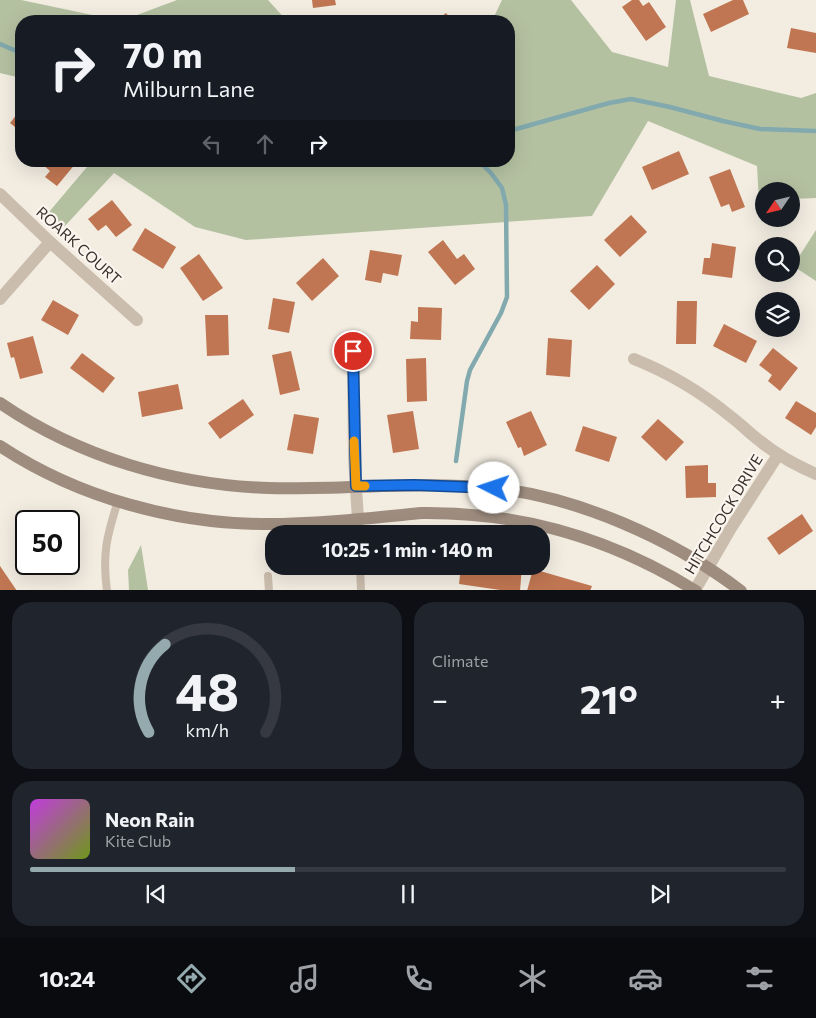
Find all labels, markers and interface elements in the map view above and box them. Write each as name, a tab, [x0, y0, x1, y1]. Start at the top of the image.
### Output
text: 70 m	[123, 32, 203, 75]
icon: right	[40, 35, 105, 100]
text: Milburn Lane	[123, 75, 255, 102]
icon: left	[198, 130, 226, 158]
icon: ahead	[251, 130, 279, 158]
icon: right	[304, 130, 332, 158]
north arrow	[755, 182, 800, 228]
map controls	[755, 182, 800, 337]
street label: ROARK COURT	[33, 202, 125, 288]
button: search	[755, 237, 800, 282]
button: layers	[755, 292, 800, 337]
pin	[332, 330, 374, 372]
icon: arrive	[339, 337, 367, 365]
street label: HITCHCOCK DRIVE	[680, 451, 766, 577]
position arrow	[467, 461, 519, 513]
speed limit sign: 50	[15, 510, 80, 575]
text: 10:25 · 1 min · 140 m	[322, 538, 493, 561]
text: Climate	[432, 651, 488, 670]
text: 48	[175, 658, 239, 722]
text: 21°	[580, 675, 638, 722]
text: −	[432, 682, 448, 716]
text: +	[770, 682, 786, 716]
text: km/h	[185, 719, 229, 741]
text: Neon Rain	[105, 808, 195, 831]
text: Kite Club	[105, 831, 171, 850]
icon: previous	[142, 880, 170, 908]
icon: pause	[394, 880, 422, 908]
icon: next	[646, 880, 674, 908]
icon: directions	[174, 961, 209, 996]
icon: music	[287, 961, 322, 996]
icon: phone	[401, 961, 436, 996]
icon: climate	[515, 961, 550, 996]
icon: car	[628, 961, 663, 996]
icon: filters	[742, 961, 777, 996]
text: 10:24	[39, 965, 95, 992]

